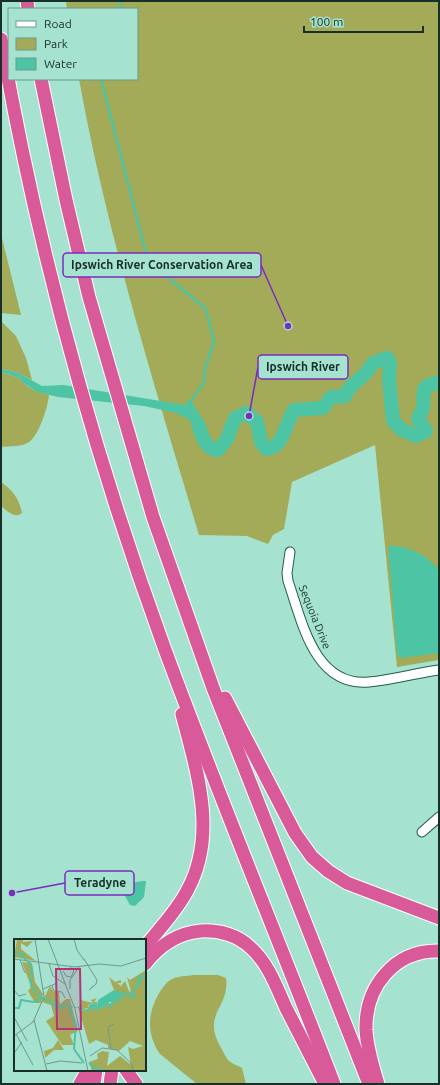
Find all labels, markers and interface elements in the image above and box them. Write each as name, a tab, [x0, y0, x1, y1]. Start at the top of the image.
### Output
legend	[8, 8, 138, 80]
scale bar	[304, 8, 423, 34]
text: 100 m	[310, 15, 343, 28]
text: Road	[44, 17, 72, 30]
text: Park	[44, 37, 68, 50]
text: Water	[44, 57, 77, 70]
callout: Ipswich River Conservation Area	[63, 253, 261, 277]
text: Ipswich River Conservation Area	[71, 258, 253, 271]
callout: Ipswich River	[258, 355, 348, 379]
text: Ipswich River	[266, 360, 340, 373]
street label: Sequoia Drive	[297, 583, 333, 651]
callout: Teradyne	[65, 871, 134, 895]
text: Teradyne	[74, 876, 126, 889]
inset map	[14, 939, 146, 1071]

